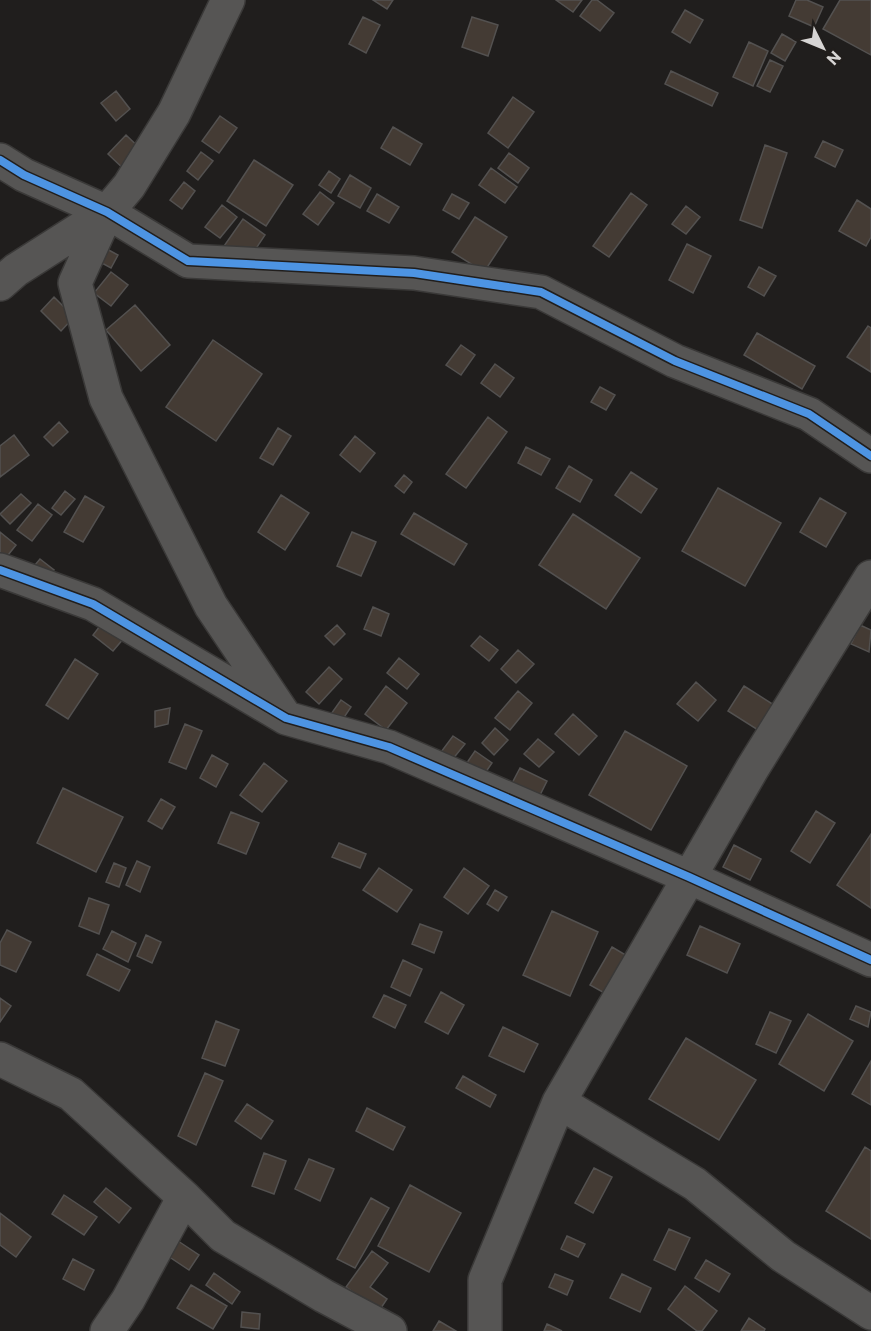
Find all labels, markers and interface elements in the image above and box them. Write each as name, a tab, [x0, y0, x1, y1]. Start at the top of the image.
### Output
north arrow	[793, 18, 853, 78]
text: N	[823, 48, 845, 69]

